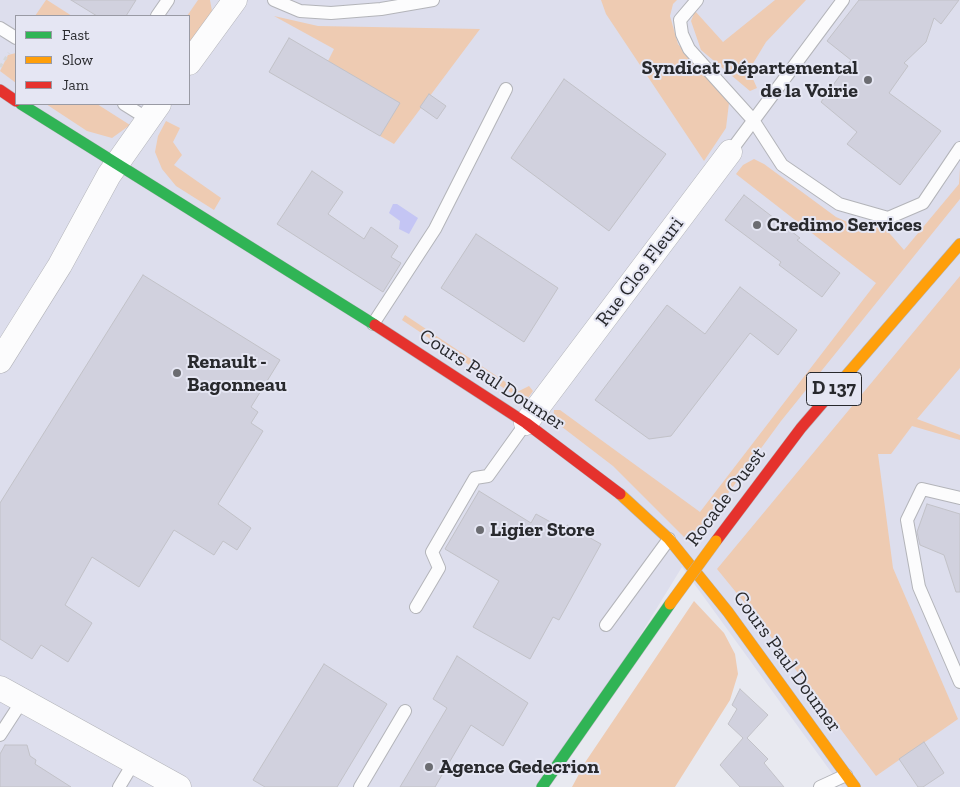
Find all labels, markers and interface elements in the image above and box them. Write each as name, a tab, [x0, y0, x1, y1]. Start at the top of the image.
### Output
legend	[15, 15, 190, 105]
text: Fast	[62, 26, 90, 44]
text: Slow	[62, 51, 93, 69]
place label: Syndicat Départemental de la Voirie	[641, 56, 858, 103]
marker: Syndicat Départemental de la Voirie	[862, 74, 874, 86]
text: Jam	[62, 76, 89, 94]
street label: Rue Clos Fleuri	[591, 213, 689, 331]
place label: Credimo Services	[767, 213, 922, 237]
marker: Credimo Services	[751, 219, 763, 231]
street label: Cours Paul Doumer	[415, 324, 569, 436]
place label: Renault - Bagonneau	[187, 350, 287, 397]
marker: Renault - Bagonneau	[171, 367, 183, 379]
road number: D 137	[806, 372, 862, 406]
street label: Rocade Ouest	[681, 443, 771, 551]
place label: Ligier Store	[490, 518, 595, 542]
marker: Ligier Store	[474, 524, 486, 536]
street label: Cours Paul Doumer	[728, 587, 846, 737]
place label: Agence Gedecrion	[439, 755, 599, 779]
marker: Agence Gedecrion	[423, 761, 435, 773]

